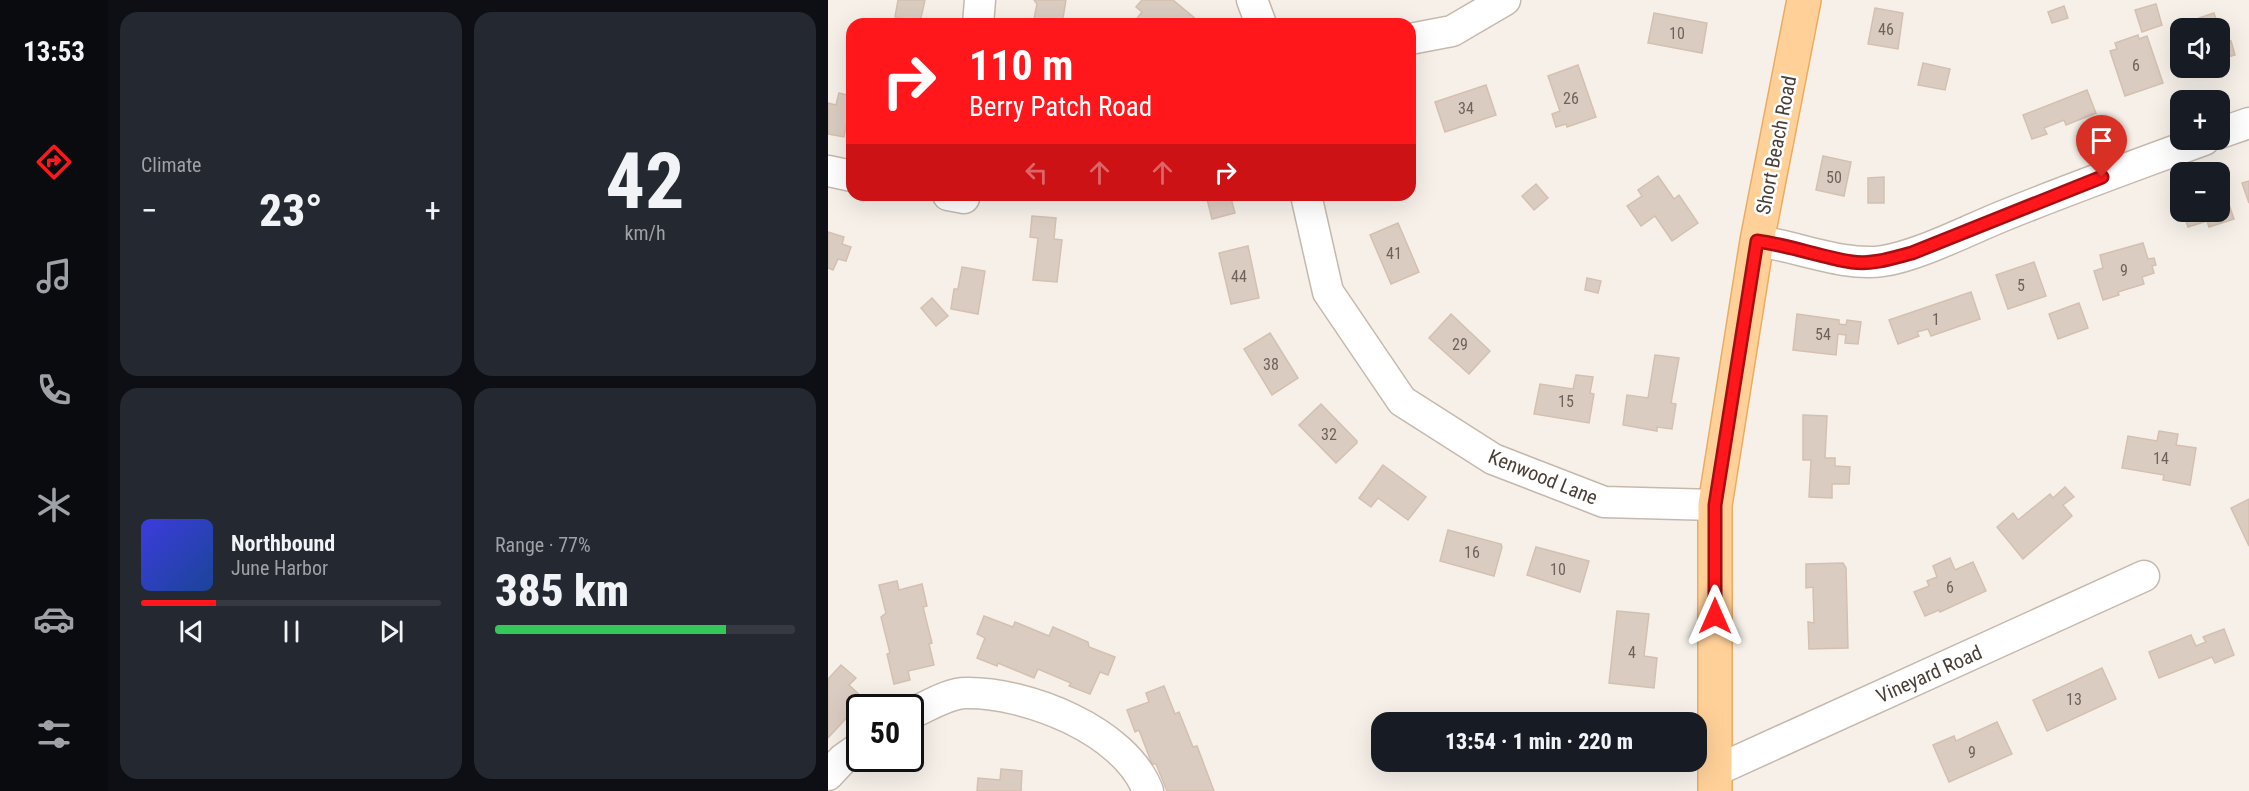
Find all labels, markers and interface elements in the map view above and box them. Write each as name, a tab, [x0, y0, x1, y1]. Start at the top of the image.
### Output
map controls	[2170, 18, 2230, 222]
button: sound	[2170, 18, 2230, 78]
house number: 46	[1878, 20, 1894, 39]
house number: 10	[1669, 24, 1685, 43]
text: 13:53	[23, 36, 85, 68]
text: 110 m	[969, 41, 1074, 90]
icon: right	[870, 42, 948, 120]
house number: 6	[2132, 56, 2140, 75]
street label: Short Beach Road	[1751, 74, 1801, 216]
house number: 26	[1563, 89, 1579, 108]
button: +	[2170, 90, 2230, 150]
text: Berry Patch Road	[969, 91, 1152, 123]
house number: 34	[1458, 99, 1474, 118]
pin	[2076, 115, 2127, 177]
icon: arrive	[2085, 124, 2118, 157]
text: 42	[606, 136, 684, 227]
icon: directions	[33, 141, 75, 183]
text: Climate	[141, 153, 201, 177]
icon: left	[1020, 156, 1053, 189]
icon: ahead	[1083, 156, 1116, 189]
icon: ahead	[1146, 156, 1179, 189]
icon: right	[1209, 156, 1242, 189]
button: −	[2170, 162, 2230, 222]
house number: 50	[1826, 168, 1842, 187]
text: 23°	[259, 184, 323, 237]
text: −	[141, 191, 158, 230]
text: +	[425, 191, 441, 230]
text: km/h	[624, 221, 666, 245]
house number: 41	[1386, 244, 1402, 263]
icon: music	[33, 255, 75, 297]
house number: 9	[2120, 261, 2128, 280]
house number: 44	[1231, 267, 1247, 286]
house number: 5	[2017, 276, 2025, 295]
house number: 1	[1932, 310, 1940, 329]
house number: 54	[1815, 325, 1831, 344]
house number: 29	[1452, 335, 1468, 354]
house number: 38	[1263, 355, 1279, 374]
icon: phone	[33, 369, 75, 411]
house number: 15	[1558, 392, 1574, 411]
house number: 32	[1321, 425, 1337, 444]
street label: Kenwood Lane	[1485, 444, 1601, 510]
house number: 14	[2153, 449, 2169, 468]
icon: climate	[33, 484, 75, 526]
text: Northbound	[231, 531, 335, 556]
text: Range · 77%	[495, 533, 591, 557]
house number: 16	[1464, 543, 1480, 562]
text: June Harbor	[231, 556, 328, 580]
house number: 10	[1550, 560, 1566, 579]
text: 385 km	[495, 564, 629, 617]
house number: 6	[1946, 578, 1954, 597]
position arrow	[1683, 584, 1747, 648]
icon: car	[33, 598, 75, 640]
icon: previous	[175, 615, 208, 648]
icon: pause	[275, 615, 308, 648]
icon: next	[375, 615, 408, 648]
street label: Vineyard Road	[1872, 640, 1986, 708]
house number: 4	[1628, 643, 1636, 662]
house number: 13	[2066, 690, 2082, 709]
speed limit sign: 50	[846, 694, 924, 772]
icon: filters	[33, 713, 75, 755]
text: 13:54 · 1 min · 220 m	[1445, 729, 1633, 754]
house number: 9	[1968, 743, 1976, 762]

